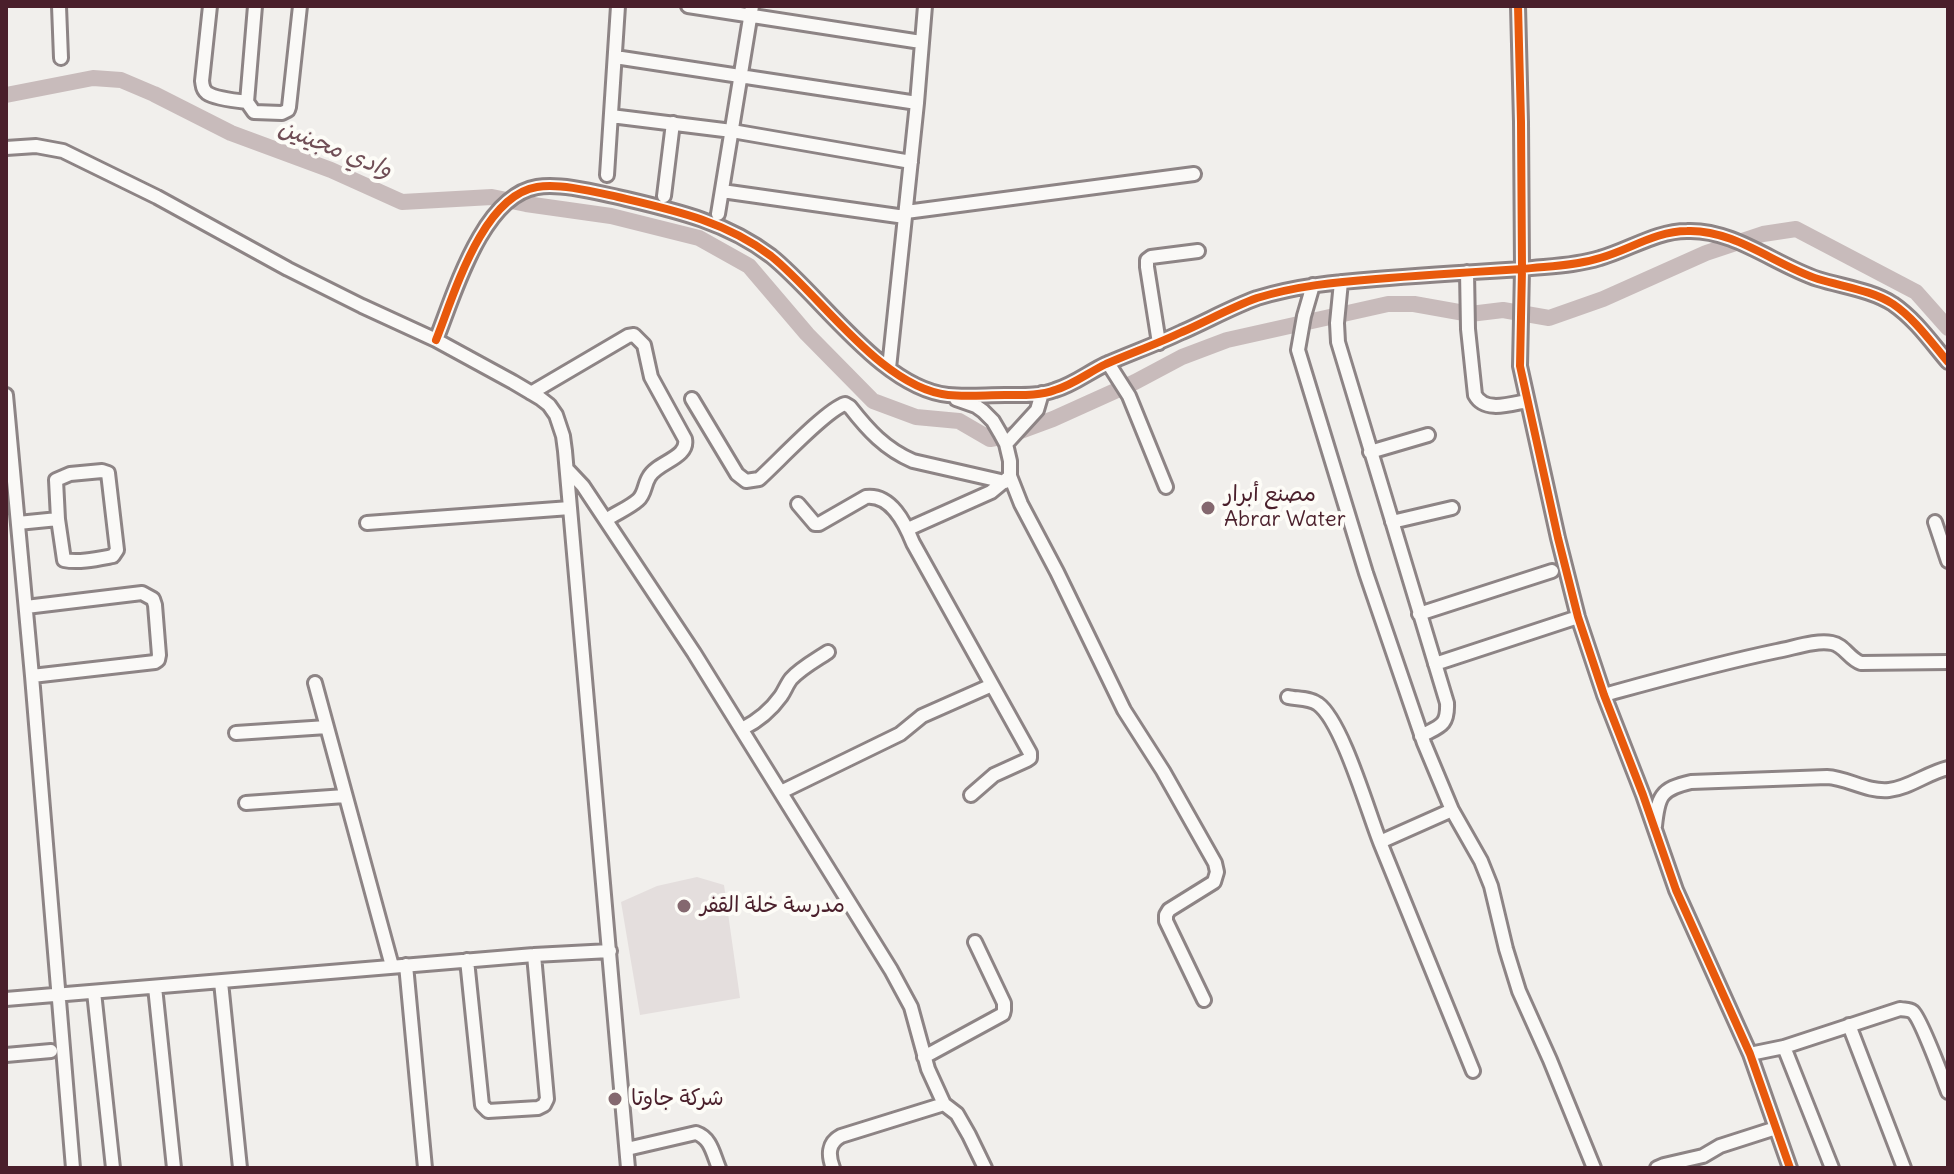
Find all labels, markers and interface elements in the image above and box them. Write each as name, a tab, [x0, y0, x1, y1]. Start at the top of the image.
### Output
water label: وادي مجينين	[274, 113, 396, 185]
place label: مصنع أبرار Abrar Water	[1224, 482, 1346, 534]
marker: مصنع أبرار Abrar Water	[1199, 499, 1217, 517]
place label: مدرسة خلة القفر	[700, 893, 845, 919]
marker: مدرسة خلة القفر	[675, 897, 693, 915]
place label: شركة جاوتا	[631, 1086, 724, 1112]
marker: شركة جاوتا	[606, 1090, 624, 1108]

